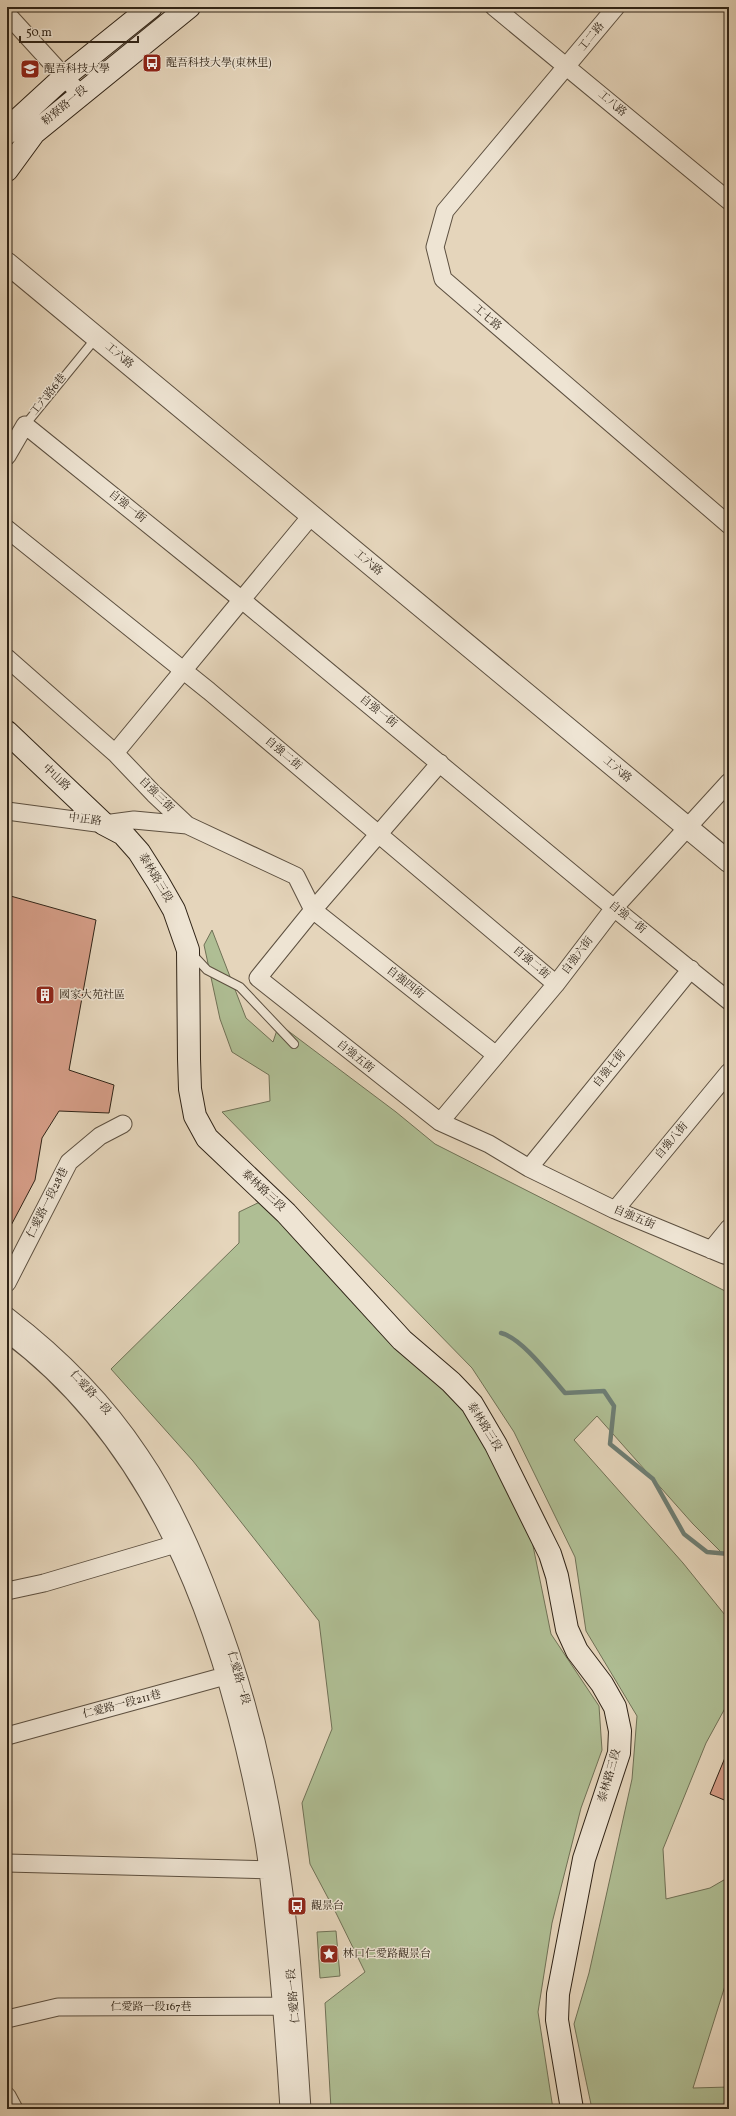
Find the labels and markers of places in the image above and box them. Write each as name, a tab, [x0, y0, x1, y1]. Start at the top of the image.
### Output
bus stop icon: 醒吾科技大學(東林里)	[141, 52, 163, 74]
place label: 醒吾科技大學(東林里)	[166, 56, 271, 71]
school or university icon: 醒吾科技大學	[19, 58, 41, 80]
place label: 醒吾科技大學	[44, 62, 110, 77]
building icon: 國家大苑社區	[34, 984, 56, 1006]
place label: 國家大苑社區	[59, 988, 125, 1003]
bus stop icon: 觀景台	[286, 1895, 308, 1917]
place label: 觀景台	[311, 1899, 344, 1914]
place icon: 林口仁愛路觀景台	[318, 1943, 340, 1965]
place label: 林口仁愛路觀景台	[343, 1947, 431, 1962]

